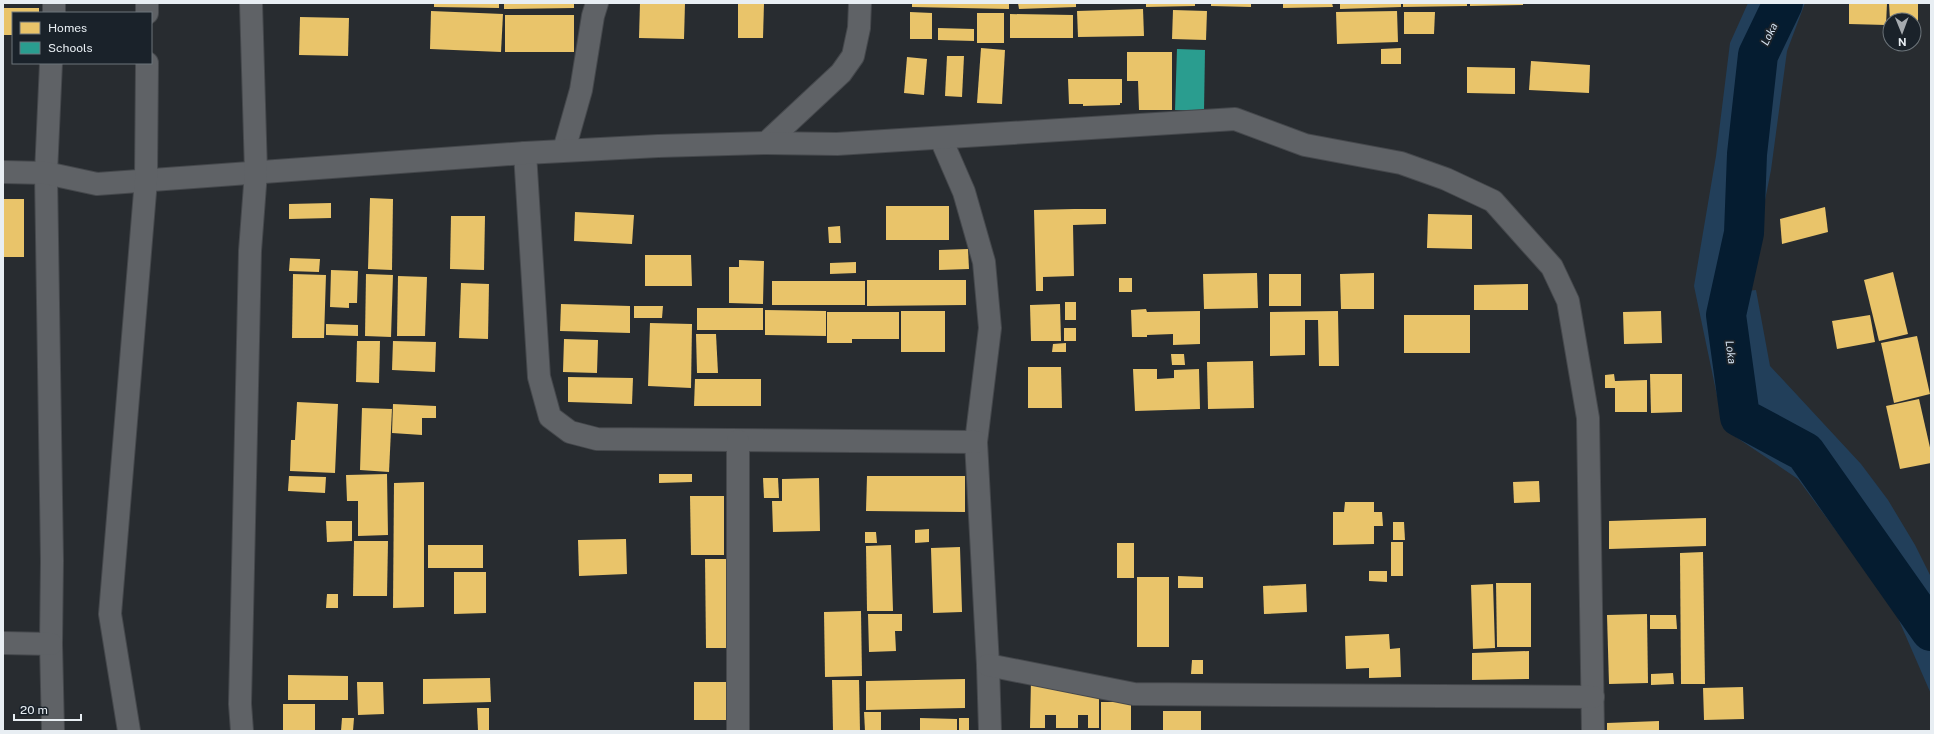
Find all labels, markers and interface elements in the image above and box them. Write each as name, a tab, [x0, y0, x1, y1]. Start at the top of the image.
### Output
legend	[12, 12, 152, 64]
north arrow	[1882, 12, 1922, 52]
text: Homes	[48, 21, 87, 35]
water label: Loka	[1758, 21, 1780, 47]
text: N	[1898, 36, 1907, 48]
text: Schools	[48, 41, 93, 55]
water label: Loka	[1723, 340, 1739, 365]
scale bar	[14, 696, 81, 722]
text: 20 m	[20, 703, 48, 717]

